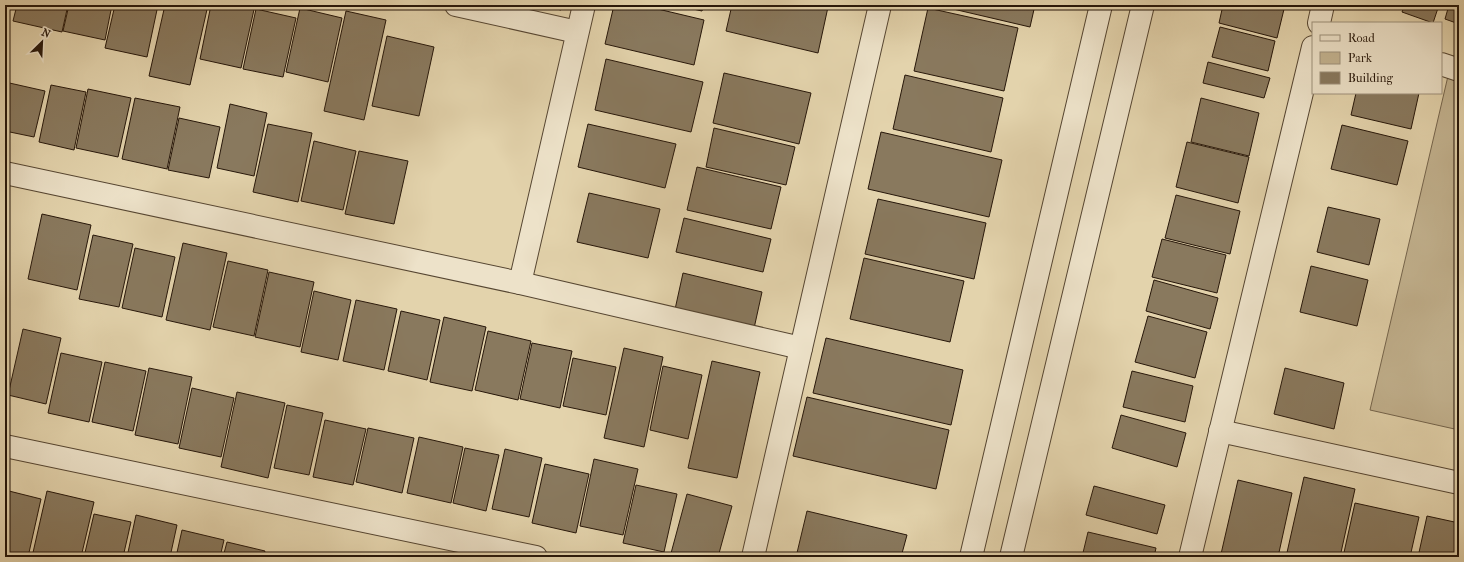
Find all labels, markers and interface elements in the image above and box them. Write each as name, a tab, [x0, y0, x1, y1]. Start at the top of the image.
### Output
north arrow	[22, 22, 62, 62]
legend	[1312, 22, 1442, 94]
text: N	[39, 26, 53, 41]
text: Road	[1348, 31, 1375, 45]
text: Park	[1348, 51, 1373, 65]
text: Building	[1348, 71, 1393, 85]

